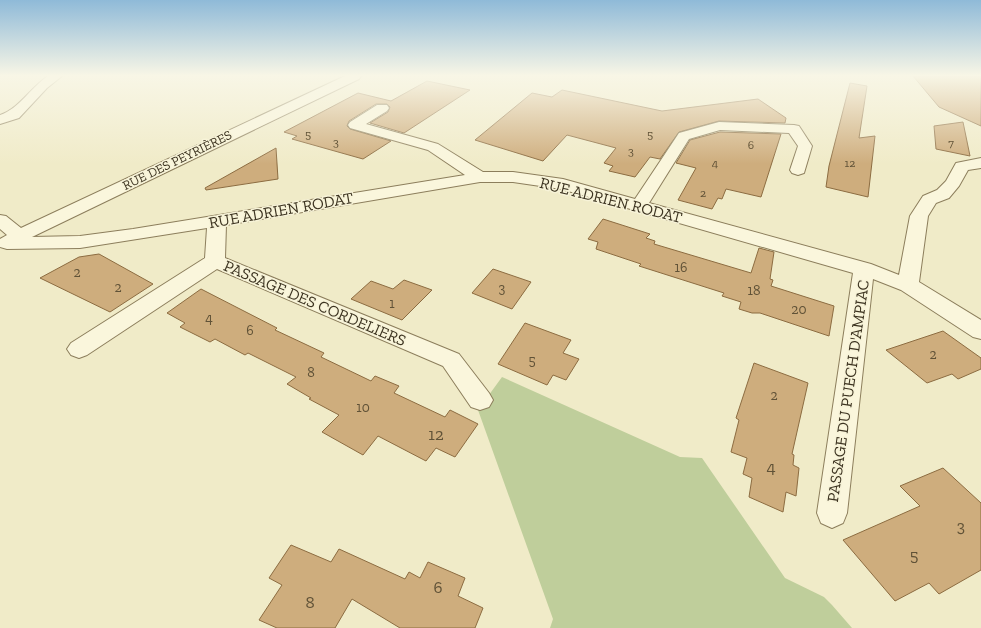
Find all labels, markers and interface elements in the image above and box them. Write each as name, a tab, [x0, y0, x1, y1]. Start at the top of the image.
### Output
street label: RUE DES PEYRIÈRES	[120, 127, 234, 193]
house number: 5	[305, 127, 311, 141]
house number: 5	[647, 127, 653, 141]
house number: 3	[333, 135, 339, 149]
house number: 7	[948, 136, 954, 150]
house number: 6	[748, 138, 754, 152]
house number: 3	[628, 144, 634, 158]
house number: 4	[712, 156, 719, 170]
house number: 12	[845, 156, 855, 170]
street label: RUE ADRIEN RODAT	[538, 173, 684, 227]
house number: 2	[700, 186, 706, 200]
street label: RUE ADRIEN RODAT	[207, 188, 355, 232]
street label: PASSAGE DES CORDELIERS	[221, 256, 409, 350]
house number: 16	[675, 259, 687, 276]
house number: 2	[73, 264, 81, 281]
house number: 2	[114, 279, 122, 296]
street label: PASSAGE DU PUECH D'AMPIAC	[823, 279, 873, 503]
house number: 3	[499, 280, 506, 297]
house number: 18	[748, 282, 760, 299]
house number: 1	[389, 295, 395, 312]
house number: 20	[791, 301, 807, 318]
house number: 4	[205, 310, 213, 327]
house number: 6	[246, 322, 254, 339]
house number: 2	[929, 346, 937, 363]
house number: 5	[528, 352, 536, 369]
house number: 8	[307, 364, 315, 381]
house number: 2	[770, 387, 778, 404]
house number: 10	[356, 399, 370, 416]
house number: 12	[428, 424, 444, 444]
house number: 4	[766, 457, 776, 477]
house number: 3	[957, 516, 965, 536]
house number: 5	[910, 545, 918, 565]
house number: 6	[433, 577, 443, 597]
house number: 8	[305, 592, 315, 612]

